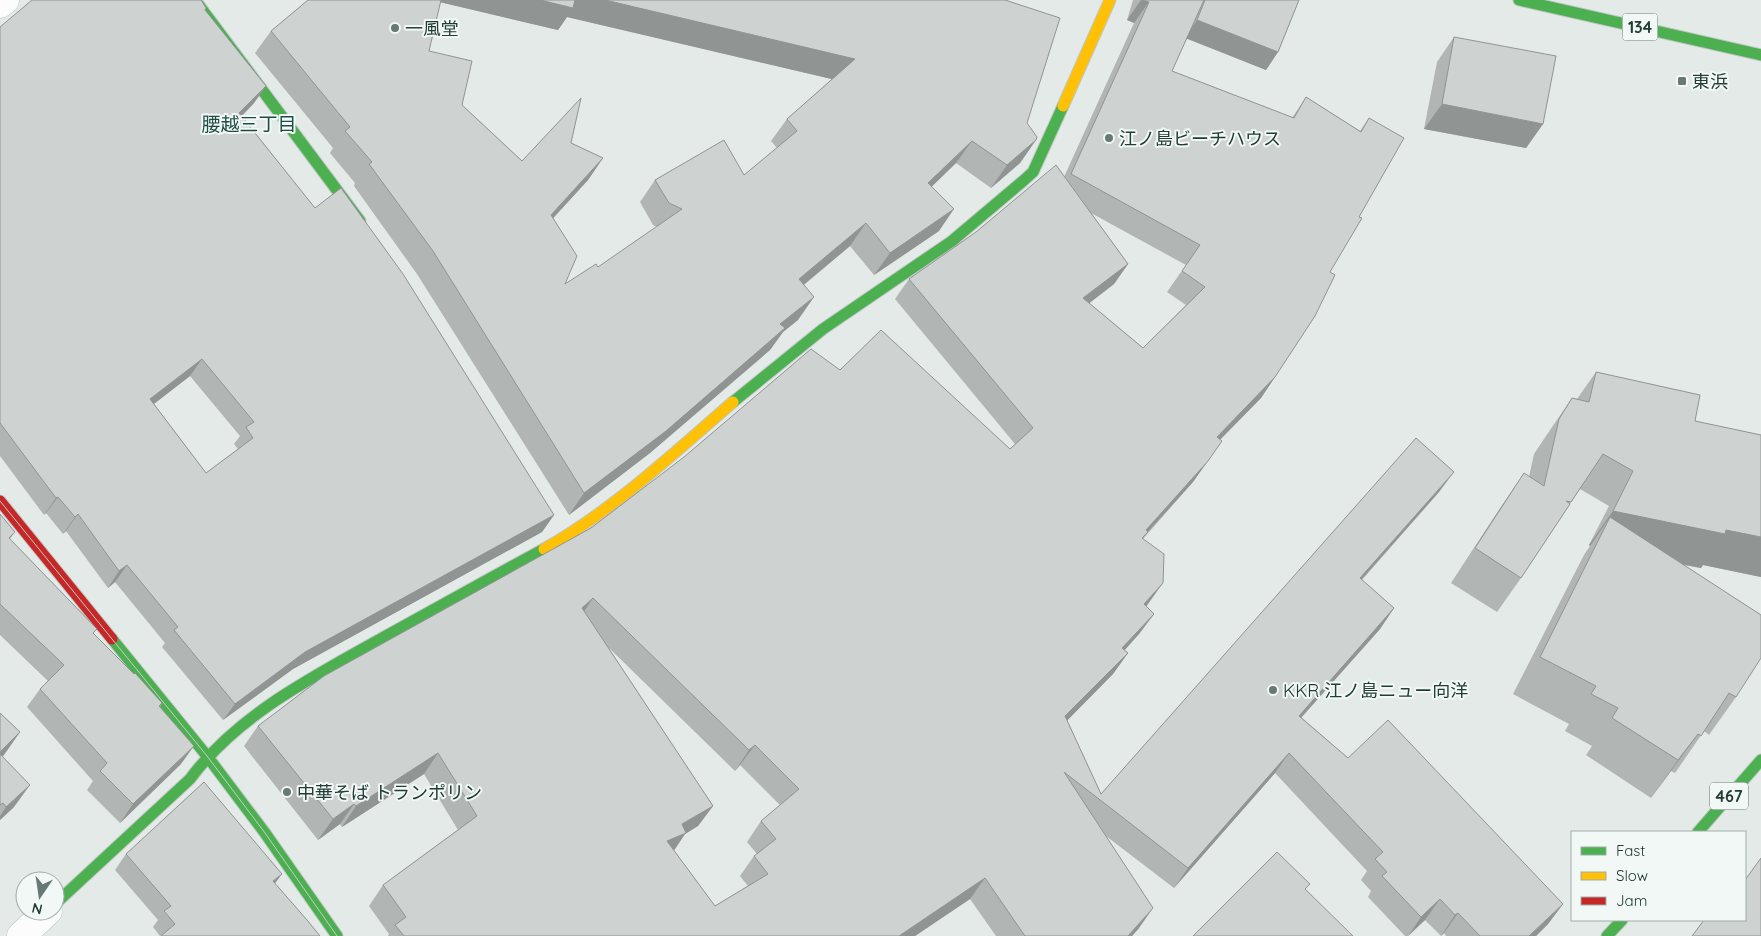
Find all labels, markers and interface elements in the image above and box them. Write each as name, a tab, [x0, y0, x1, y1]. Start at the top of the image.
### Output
road number: 134	[1622, 14, 1658, 41]
place label: 一風堂	[405, 17, 459, 40]
marker: 一風堂	[389, 22, 401, 34]
place label: 東浜	[1692, 70, 1728, 93]
marker: 東浜	[1676, 75, 1688, 87]
district label: 腰越三丁目	[201, 112, 297, 136]
place label: 江ノ島ビーチハウス	[1119, 127, 1281, 150]
marker: 江ノ島ビーチハウス	[1103, 132, 1115, 144]
place label: KKR 江ノ島ニュー向洋	[1283, 679, 1468, 702]
marker: KKR 江ノ島ニュー向洋	[1267, 684, 1279, 696]
place label: 中華そば トランポリン	[297, 781, 482, 804]
road number: 467	[1710, 782, 1748, 809]
marker: 中華そば トランポリン	[281, 786, 293, 798]
legend	[1571, 831, 1746, 921]
text: Fast	[1616, 841, 1645, 860]
text: Slow	[1616, 866, 1648, 885]
north arrow	[15, 871, 65, 921]
text: Jam	[1616, 891, 1647, 910]
text: N	[30, 899, 44, 919]

